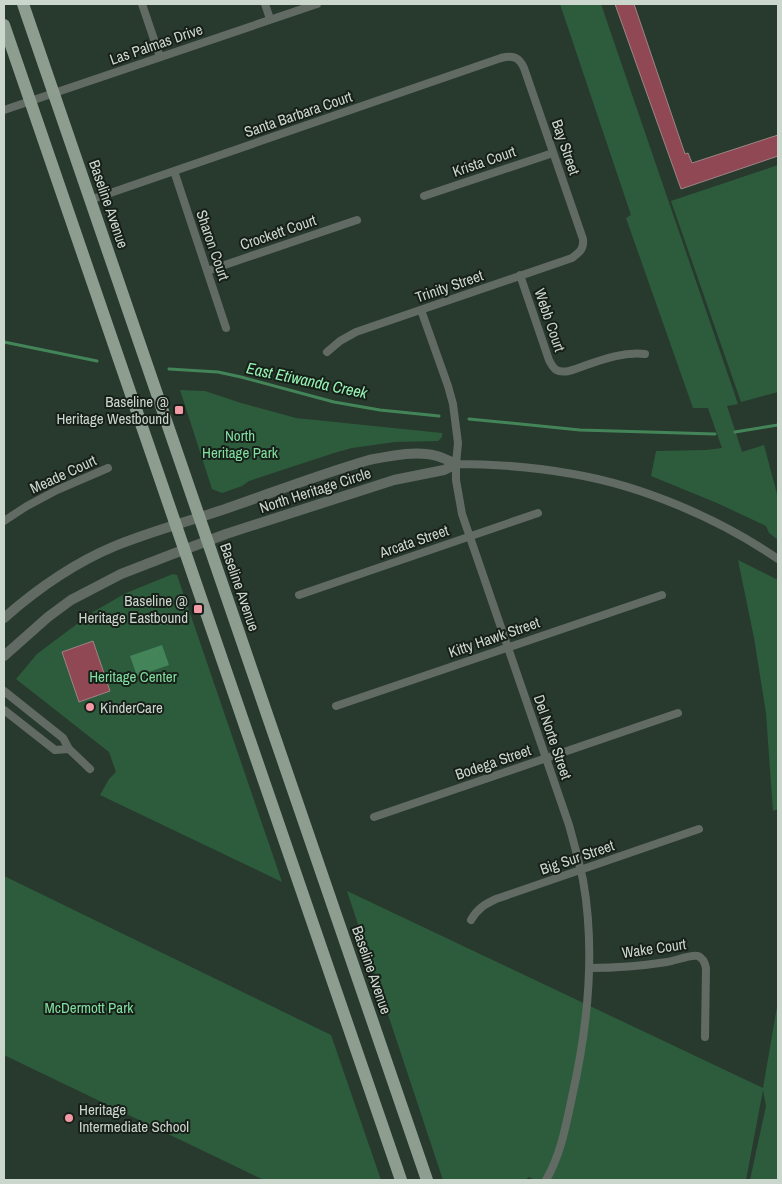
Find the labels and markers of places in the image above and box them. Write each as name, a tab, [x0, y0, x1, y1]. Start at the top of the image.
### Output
place label: Baseline @ Heritage Westbound	[56, 391, 169, 429]
marker: Baseline @ Heritage Westbound	[173, 404, 185, 416]
place label: Baseline @ Heritage Eastbound	[79, 590, 188, 628]
marker: Baseline @ Heritage Eastbound	[192, 603, 204, 615]
place label: KinderCare	[100, 697, 163, 718]
marker: KinderCare	[84, 701, 96, 713]
place label: Heritage Intermediate School	[79, 1099, 189, 1137]
marker: Heritage Intermediate School	[63, 1112, 75, 1124]

